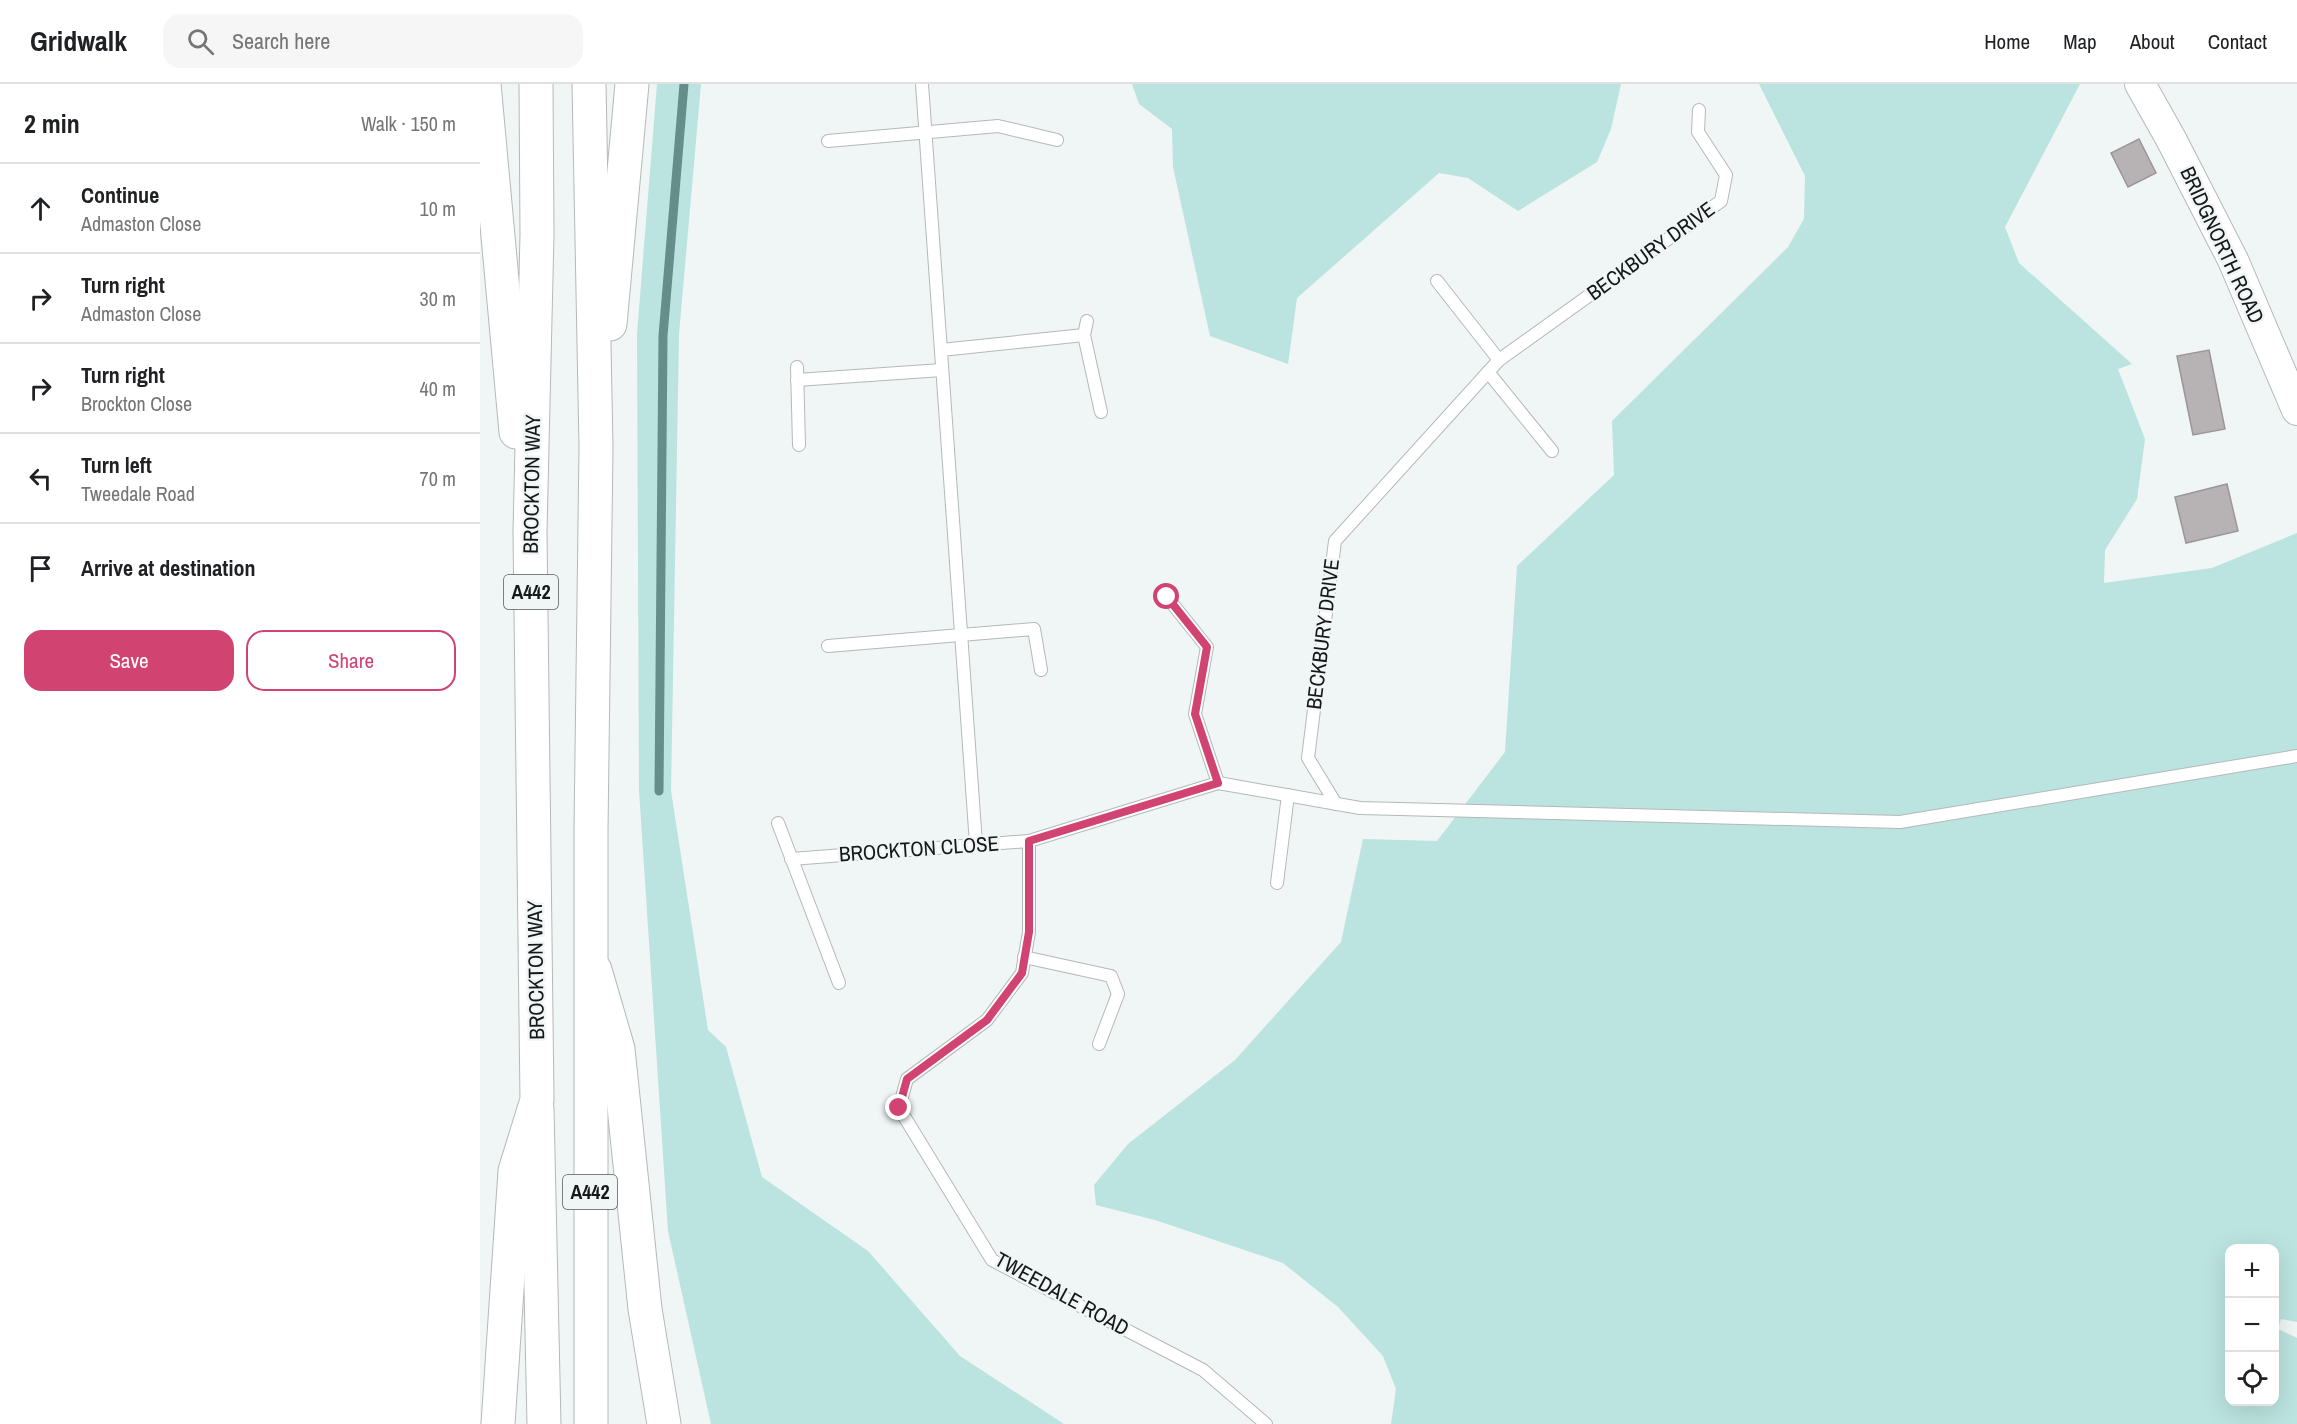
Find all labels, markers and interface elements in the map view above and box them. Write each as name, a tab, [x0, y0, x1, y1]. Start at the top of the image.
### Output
search box	[163, 14, 583, 68]
text: Gridwalk	[30, 22, 127, 60]
icon: search	[184, 25, 217, 58]
text: Search here	[232, 26, 330, 56]
text: Home	[1984, 27, 2030, 56]
text: Map	[2063, 27, 2097, 56]
text: About	[2130, 27, 2175, 56]
text: Contact	[2208, 27, 2267, 56]
text: 2 min	[24, 106, 80, 141]
text: Walk · 150 m	[361, 110, 456, 137]
street label: BRIDGNORTH ROAD	[2173, 162, 2272, 328]
text: Continue	[81, 180, 159, 210]
icon: ahead	[24, 192, 57, 225]
street label: BECKBURY DRIVE	[1581, 194, 1721, 307]
text: 10 m	[420, 195, 456, 222]
text: Admaston Close	[81, 210, 201, 237]
text: Turn right	[81, 270, 165, 300]
icon: right	[24, 282, 57, 315]
text: 30 m	[420, 285, 456, 312]
text: Admaston Close	[81, 300, 201, 327]
text: Turn right	[81, 360, 165, 390]
icon: right	[24, 372, 57, 405]
text: 40 m	[420, 375, 456, 402]
text: Brockton Close	[81, 390, 192, 417]
street label: BROCKTON WAY	[516, 414, 547, 554]
text: Turn left	[81, 450, 152, 480]
icon: left	[24, 462, 57, 495]
text: 70 m	[420, 465, 456, 492]
text: Tweedale Road	[81, 480, 195, 507]
icon: arrive	[24, 552, 57, 585]
text: Arrive at destination	[81, 553, 255, 583]
street label: BECKBURY DRIVE	[1299, 557, 1346, 711]
road number: A442	[504, 575, 558, 609]
route start	[1153, 583, 1179, 609]
button: Save	[24, 630, 234, 691]
button: Share	[246, 630, 456, 691]
street label: BROCKTON CLOSE	[838, 828, 1000, 869]
street label: BROCKTON WAY	[520, 900, 551, 1040]
route end	[885, 1094, 911, 1120]
road number: A442	[563, 1175, 617, 1209]
map controls	[2225, 1244, 2279, 1406]
button: +	[2225, 1244, 2279, 1298]
street label: TWEEDALE ROAD	[990, 1245, 1135, 1342]
button: −	[2225, 1298, 2279, 1352]
button: locate	[2225, 1352, 2279, 1406]

